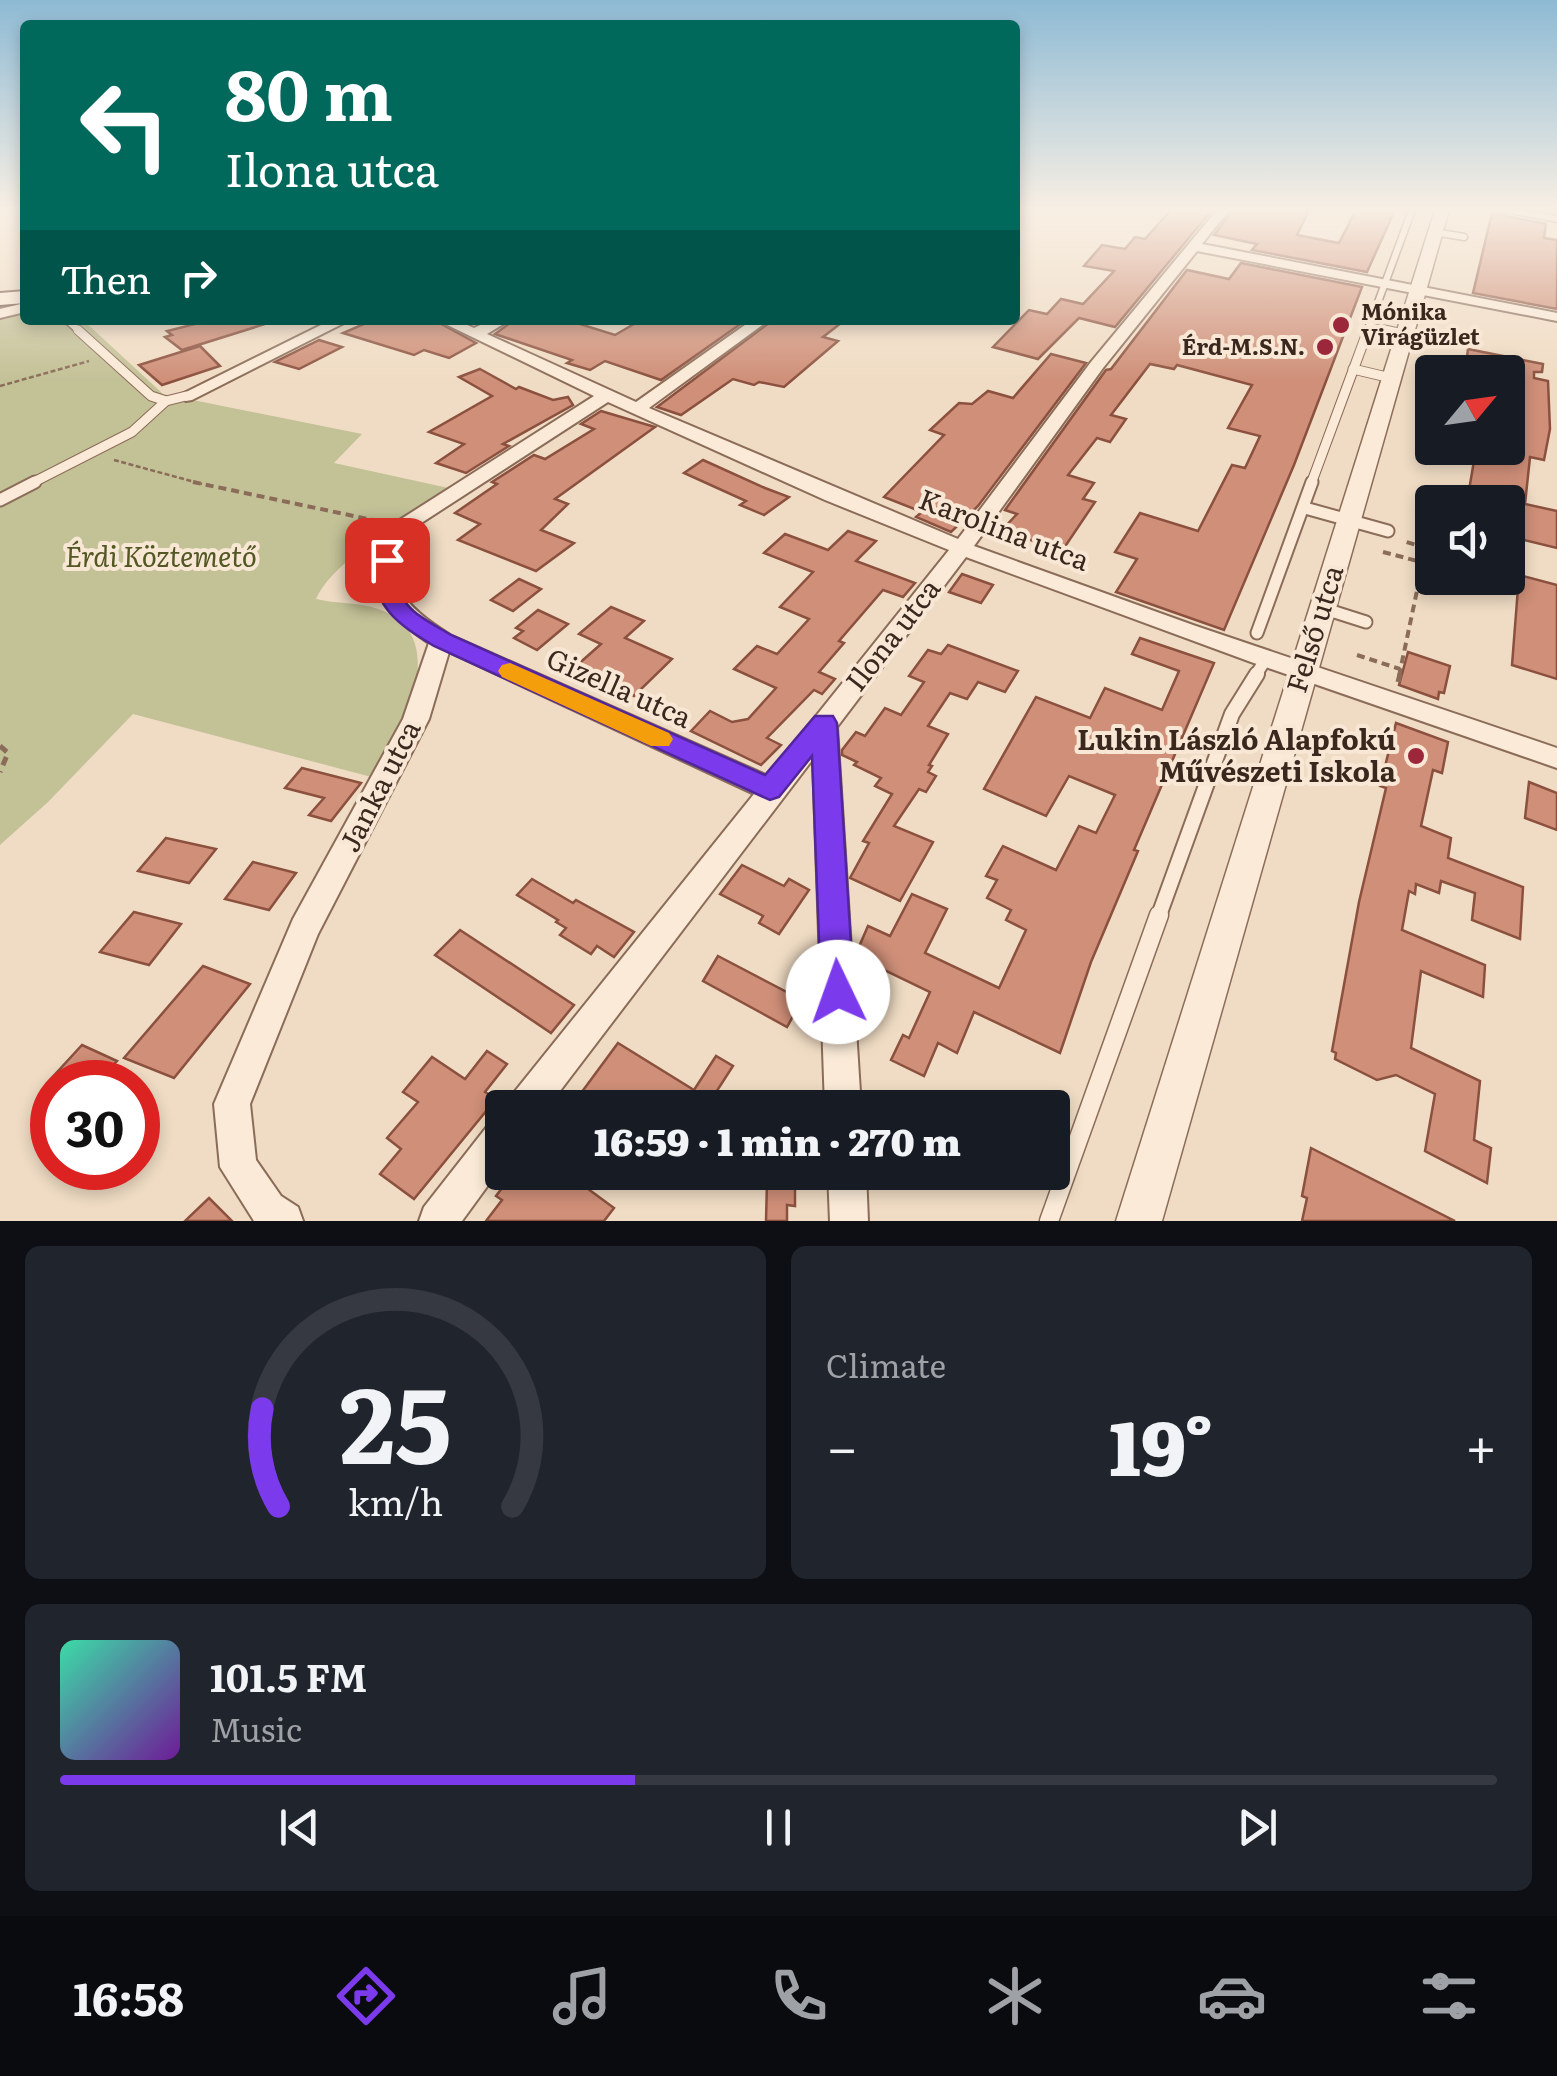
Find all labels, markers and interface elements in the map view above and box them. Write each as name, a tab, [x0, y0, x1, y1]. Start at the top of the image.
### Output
text: 80 m	[225, 39, 393, 143]
icon: left	[60, 60, 190, 190]
text: Ilona utca	[225, 134, 439, 201]
text: Then	[60, 249, 151, 306]
icon: right	[171, 250, 226, 305]
place label: Mónika Virágüzlet	[1361, 294, 1480, 352]
marker: Mónika Virágüzlet	[1330, 314, 1352, 336]
place label: Érd-M.S.N.	[1182, 329, 1305, 362]
marker: Érd-M.S.N.	[1314, 336, 1336, 358]
north arrow	[1415, 355, 1525, 465]
map controls	[1415, 355, 1525, 595]
street label: Karolina utca	[913, 476, 1096, 580]
button: sound	[1415, 485, 1525, 595]
pin	[345, 518, 430, 603]
icon: arrive	[360, 533, 415, 588]
park label: Érdi Köztemető	[65, 534, 257, 576]
street label: Felső utca	[1274, 559, 1352, 697]
street label: Ilona utca	[834, 568, 949, 699]
street label: Gizella utca	[541, 636, 699, 737]
street label: Janka utca	[327, 712, 429, 858]
place label: Lukin László Alapfokú Művészeti Iskola	[1077, 717, 1397, 791]
marker: Lukin László Alapfokú Művészeti Iskola	[1405, 745, 1427, 767]
position arrow	[786, 940, 890, 1044]
speed limit sign: 30	[30, 1060, 160, 1190]
text: 16:59 · 1 min · 270 m	[594, 1111, 961, 1168]
text: Climate	[826, 1340, 946, 1388]
text: 25	[339, 1342, 452, 1496]
text: 19°	[1109, 1388, 1214, 1499]
text: −	[826, 1403, 858, 1485]
text: +	[1465, 1403, 1497, 1485]
text: km/h	[348, 1474, 443, 1527]
text: 101.5 FM	[210, 1647, 367, 1704]
text: Music	[210, 1704, 302, 1752]
icon: previous	[272, 1800, 327, 1855]
icon: pause	[751, 1800, 806, 1855]
icon: next	[1230, 1800, 1285, 1855]
icon: directions	[331, 1961, 401, 2031]
icon: music	[547, 1961, 617, 2031]
icon: phone	[764, 1961, 834, 2031]
icon: climate	[980, 1961, 1050, 2031]
icon: car	[1197, 1961, 1267, 2031]
icon: filters	[1414, 1961, 1484, 2031]
text: 16:58	[73, 1963, 184, 2030]

